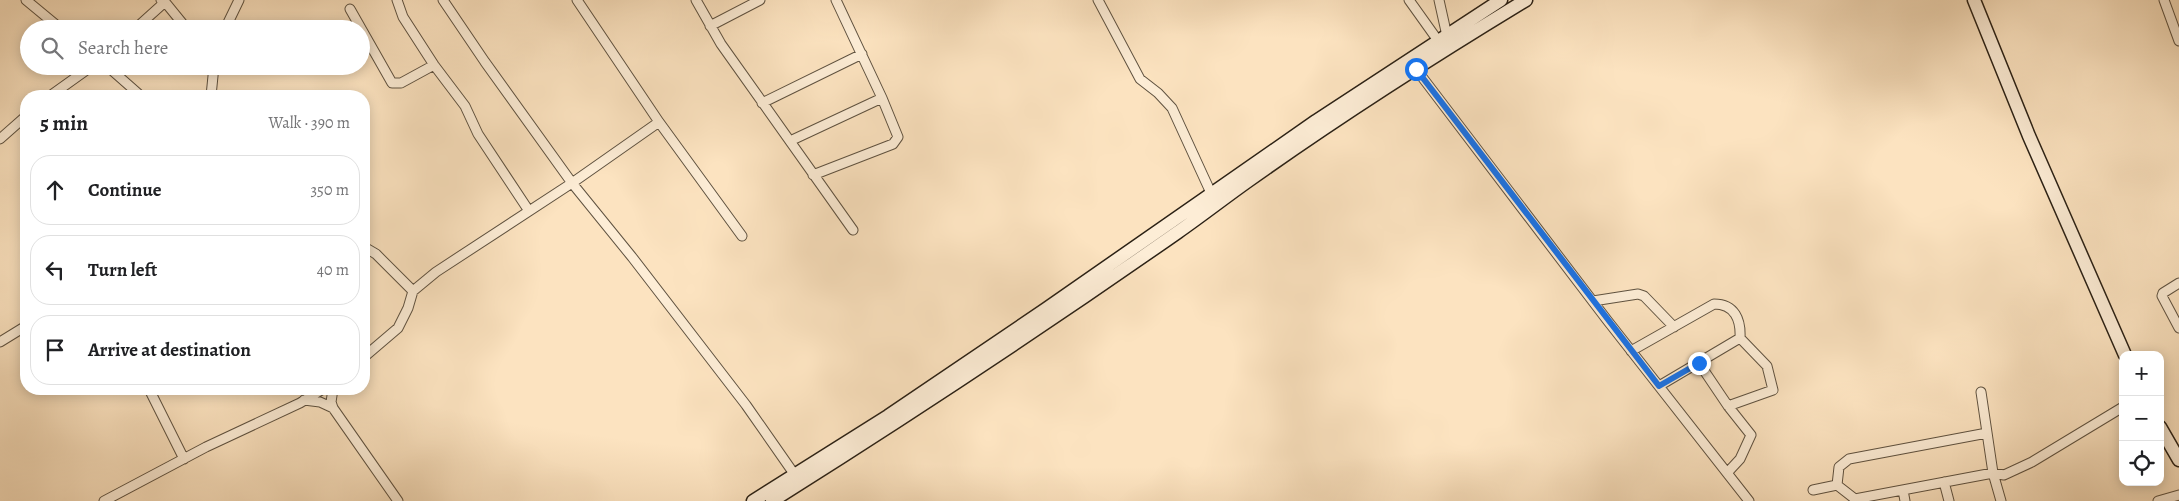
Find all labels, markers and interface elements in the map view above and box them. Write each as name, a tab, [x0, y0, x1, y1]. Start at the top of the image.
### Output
search box	[20, 20, 370, 75]
icon: search	[38, 34, 66, 62]
text: Search here	[78, 35, 168, 61]
route start	[1405, 58, 1428, 81]
text: 5 min	[40, 109, 88, 137]
text: Walk · 390 m	[269, 112, 350, 134]
icon: ahead	[41, 176, 69, 204]
text: Continue	[88, 177, 162, 203]
text: 350 m	[310, 179, 349, 201]
icon: left	[41, 256, 69, 284]
text: Turn left	[88, 257, 157, 283]
text: 40 m	[317, 259, 349, 281]
icon: arrive	[41, 336, 69, 364]
text: Arrive at destination	[88, 337, 251, 363]
map controls	[2119, 351, 2164, 486]
button: +	[2119, 351, 2164, 396]
route end	[1688, 352, 1711, 375]
button: −	[2119, 396, 2164, 441]
button: locate	[2119, 441, 2164, 486]

